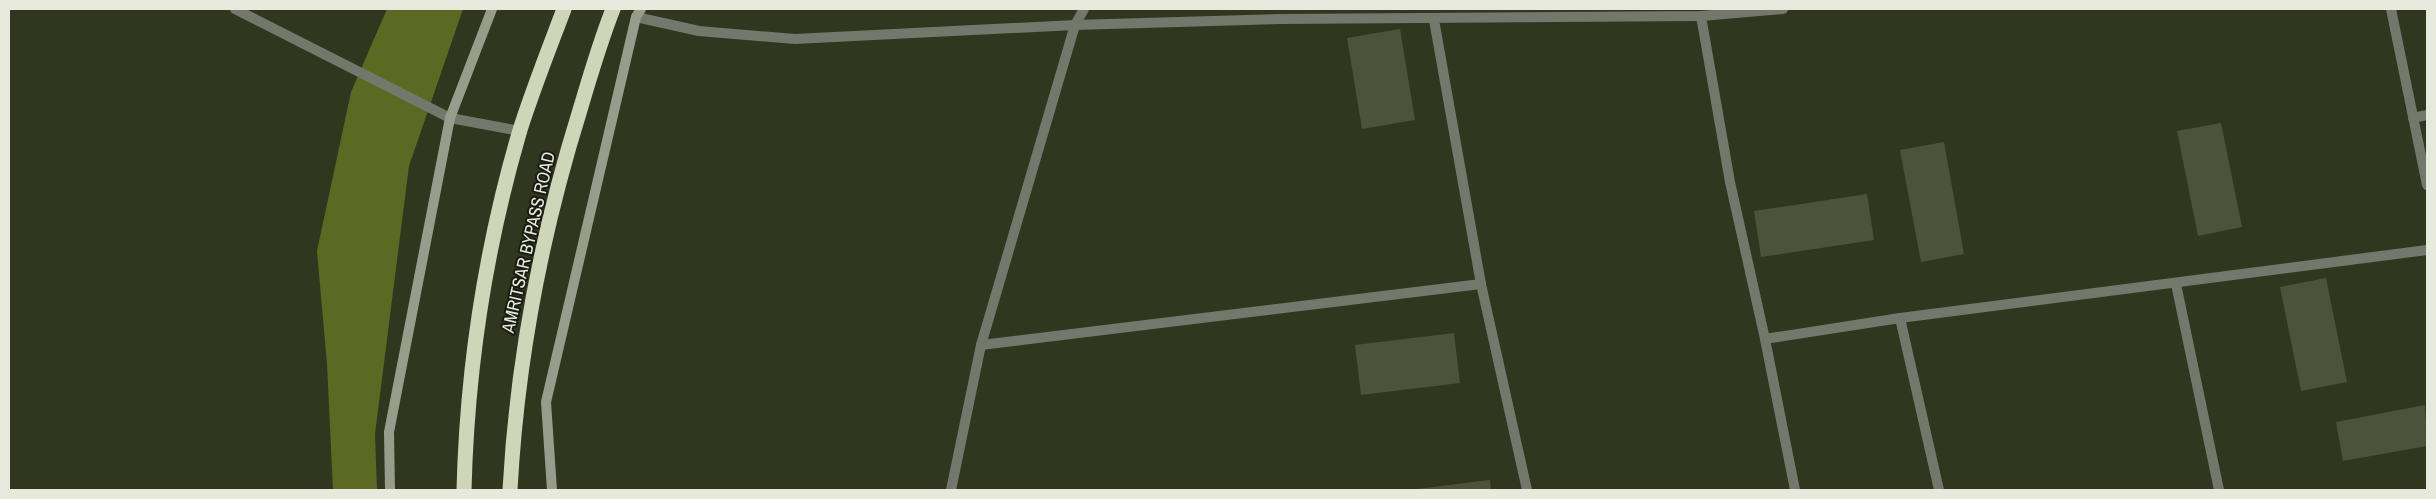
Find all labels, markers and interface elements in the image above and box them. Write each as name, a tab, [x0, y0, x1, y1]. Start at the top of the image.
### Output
street label: AMRITSAR BYPASS ROAD	[495, 149, 561, 336]

